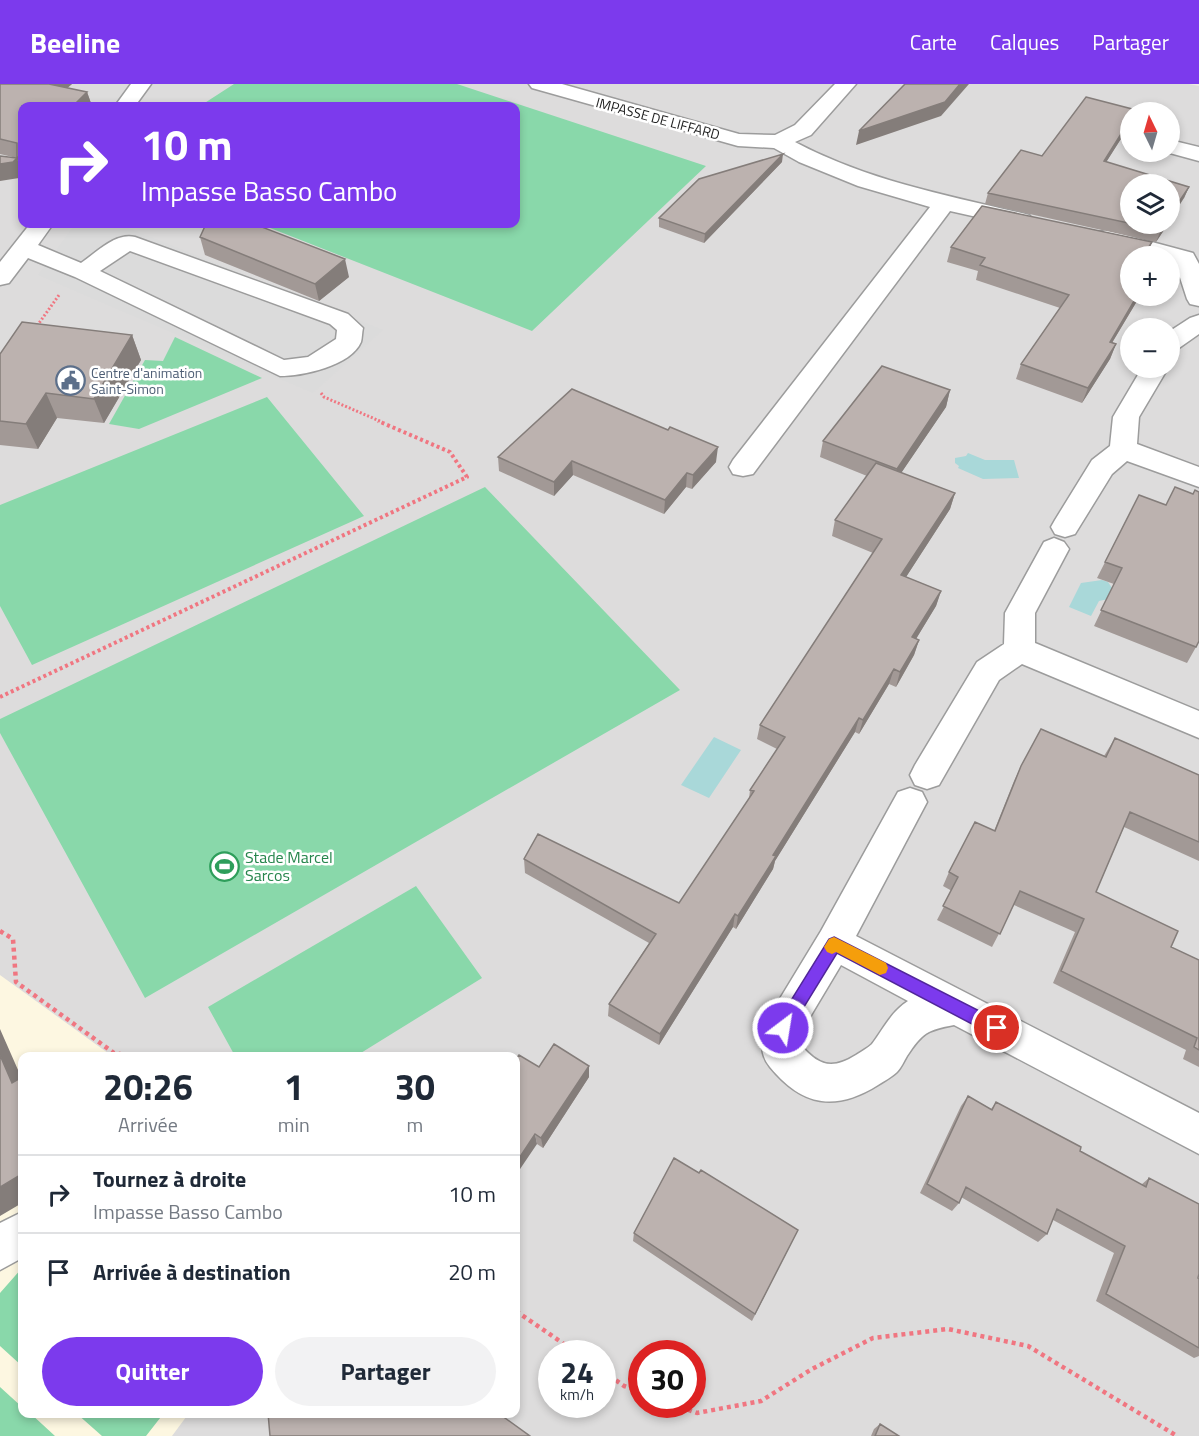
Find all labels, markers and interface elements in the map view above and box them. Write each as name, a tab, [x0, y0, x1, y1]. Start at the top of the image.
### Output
text: Beeline	[30, 21, 120, 64]
text: Carte	[910, 26, 957, 58]
text: Calques	[990, 26, 1059, 58]
text: Partager	[1092, 26, 1169, 58]
street label: IMPASSE DE LIFFARD	[594, 91, 722, 145]
north arrow	[1120, 102, 1180, 162]
map controls	[1120, 102, 1180, 378]
text: 10 m	[141, 112, 233, 176]
icon: right	[42, 126, 120, 204]
text: Impasse Basso Cambo	[141, 170, 397, 211]
button: layers	[1120, 174, 1180, 234]
button: +	[1120, 246, 1180, 306]
button: −	[1120, 318, 1180, 378]
place label: Centre d'animation Saint-Simon	[91, 362, 202, 399]
public building icon: Centre d'animation Saint-Simon	[54, 364, 86, 396]
place label: Stade Marcel Sarcos	[245, 845, 333, 887]
sports icon: Stade Marcel Sarcos	[208, 850, 240, 882]
position arrow	[751, 996, 815, 1060]
pin	[971, 1002, 1022, 1053]
icon: arrive	[980, 1011, 1013, 1044]
text: 20:26	[103, 1059, 193, 1114]
text: 1	[284, 1059, 304, 1114]
text: 30	[395, 1059, 435, 1114]
text: Arrivée	[118, 1109, 178, 1140]
text: min	[278, 1109, 310, 1140]
text: m	[406, 1109, 423, 1140]
text: Tournez à droite	[93, 1162, 246, 1196]
text: 10 m	[448, 1177, 496, 1211]
icon: right	[42, 1178, 75, 1211]
text: Impasse Basso Cambo	[93, 1196, 283, 1227]
text: Arrivée à destination	[93, 1255, 291, 1289]
text: 20 m	[448, 1255, 496, 1289]
icon: arrive	[42, 1256, 75, 1289]
button: Quitter	[42, 1337, 263, 1406]
button: Partager	[275, 1337, 496, 1406]
speed limit sign: 30	[628, 1340, 706, 1418]
text: 24	[560, 1349, 594, 1395]
text: km/h	[560, 1383, 594, 1406]

